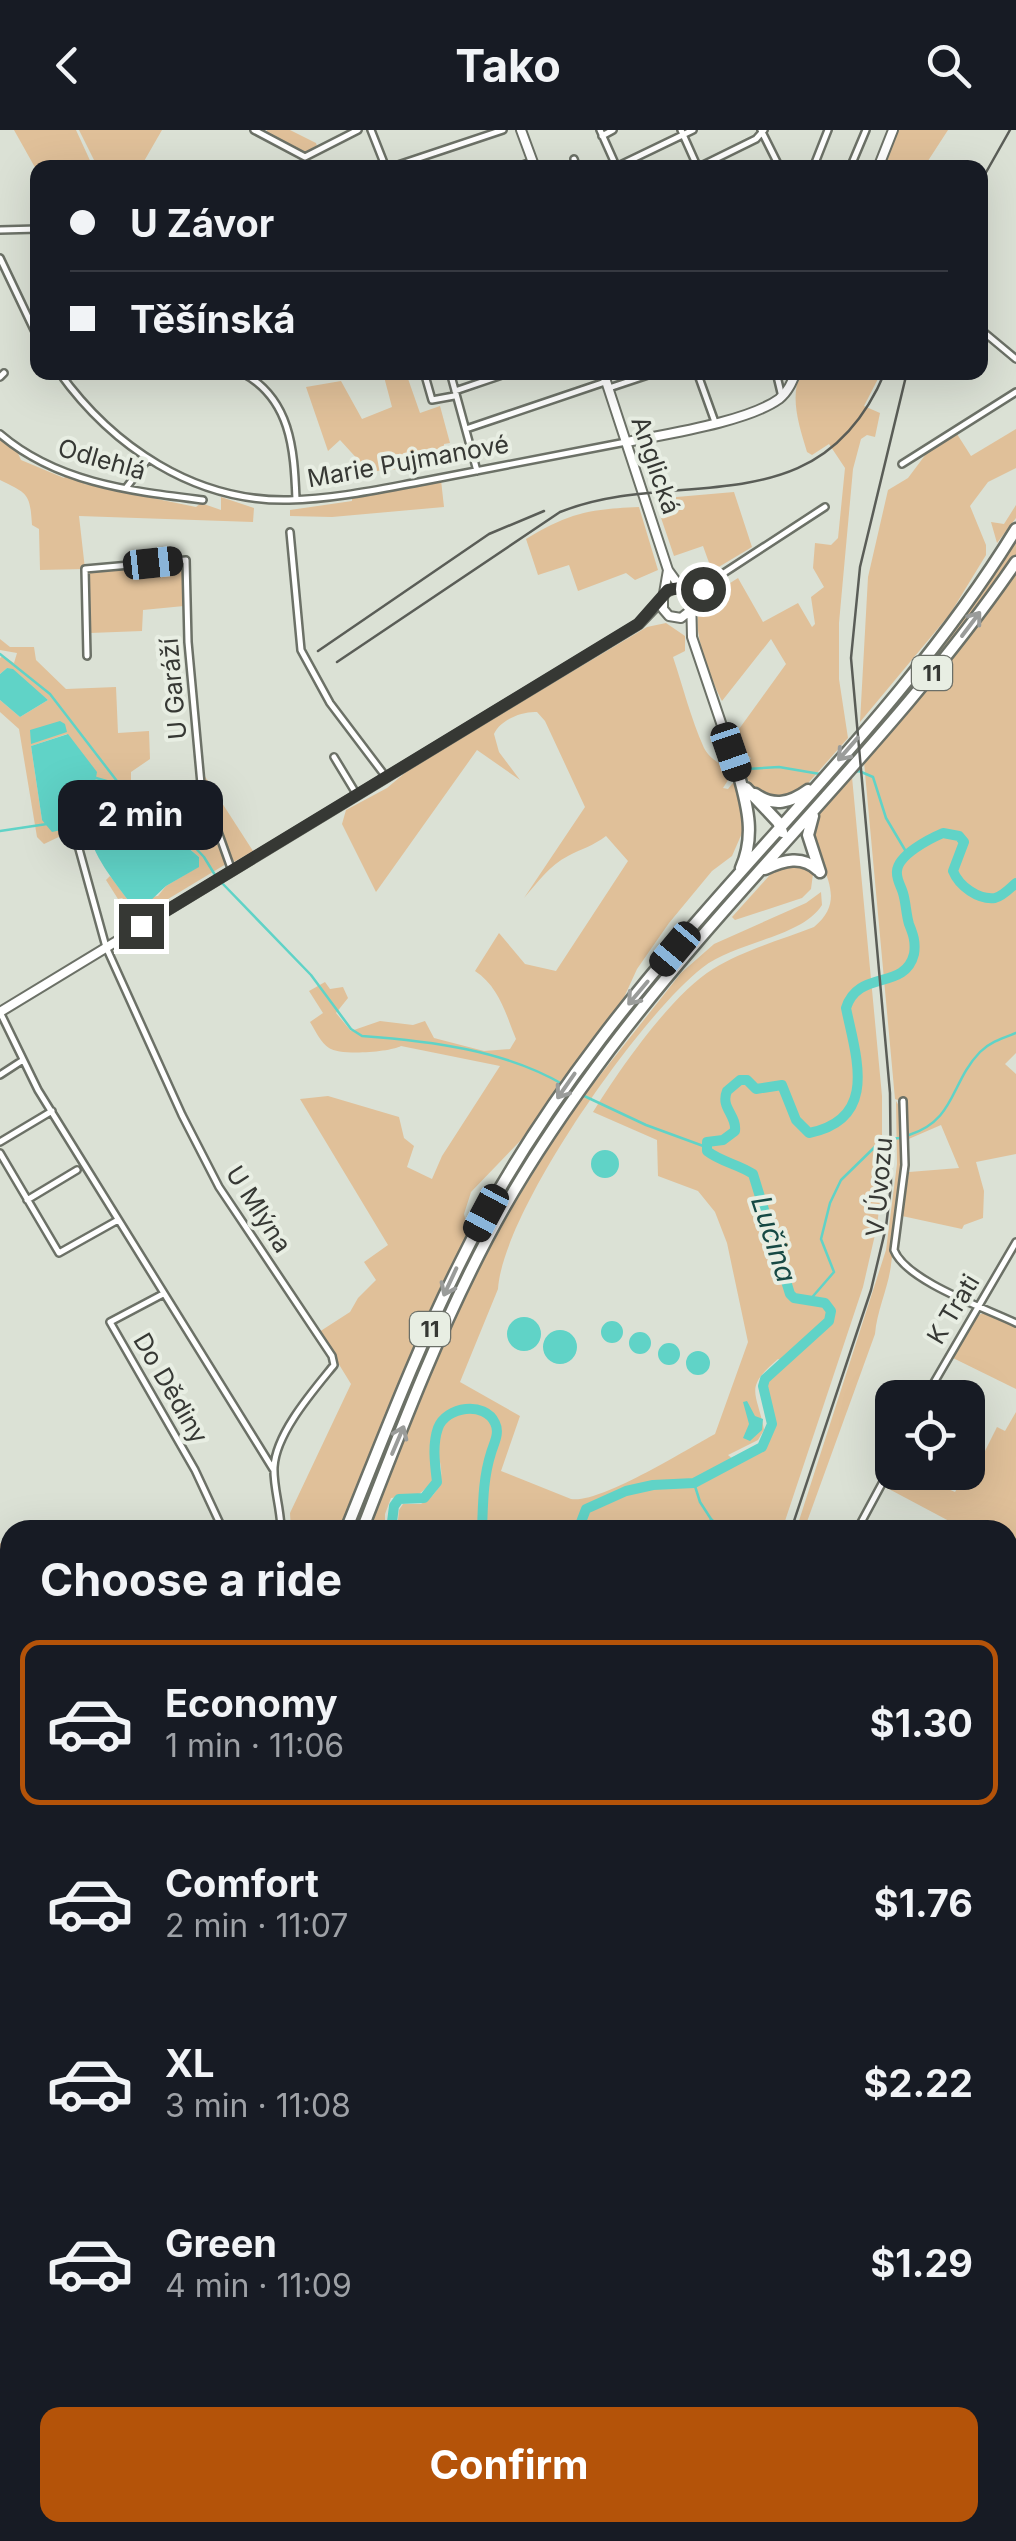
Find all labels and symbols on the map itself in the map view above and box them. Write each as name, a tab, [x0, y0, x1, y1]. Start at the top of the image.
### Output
street label: Anglická	[625, 412, 687, 518]
street label: Marie Pujmanové	[305, 428, 511, 494]
street label: Odlehlá	[55, 432, 149, 486]
car	[122, 545, 184, 581]
route start	[681, 567, 726, 612]
one-way arrow	[960, 611, 981, 638]
street label: U Garáží	[154, 636, 192, 741]
road number: 11	[912, 656, 952, 690]
car	[707, 719, 755, 785]
one-way arrow	[838, 735, 860, 761]
callout: 2 min	[58, 781, 224, 851]
route end	[119, 904, 164, 949]
car	[644, 916, 706, 982]
one-way arrow	[627, 980, 650, 1005]
one-way arrow	[556, 1072, 577, 1100]
street label: V Úvozu	[859, 1136, 898, 1238]
street label: U Mlýna	[220, 1160, 298, 1258]
car	[459, 1179, 513, 1247]
water label: Lučina	[744, 1191, 804, 1287]
one-way arrow	[440, 1266, 459, 1296]
street label: K Trati	[921, 1269, 985, 1349]
road number: 11	[410, 1312, 450, 1346]
street label: Do Dědiny	[127, 1327, 215, 1449]
one-way arrow	[390, 1425, 408, 1455]

